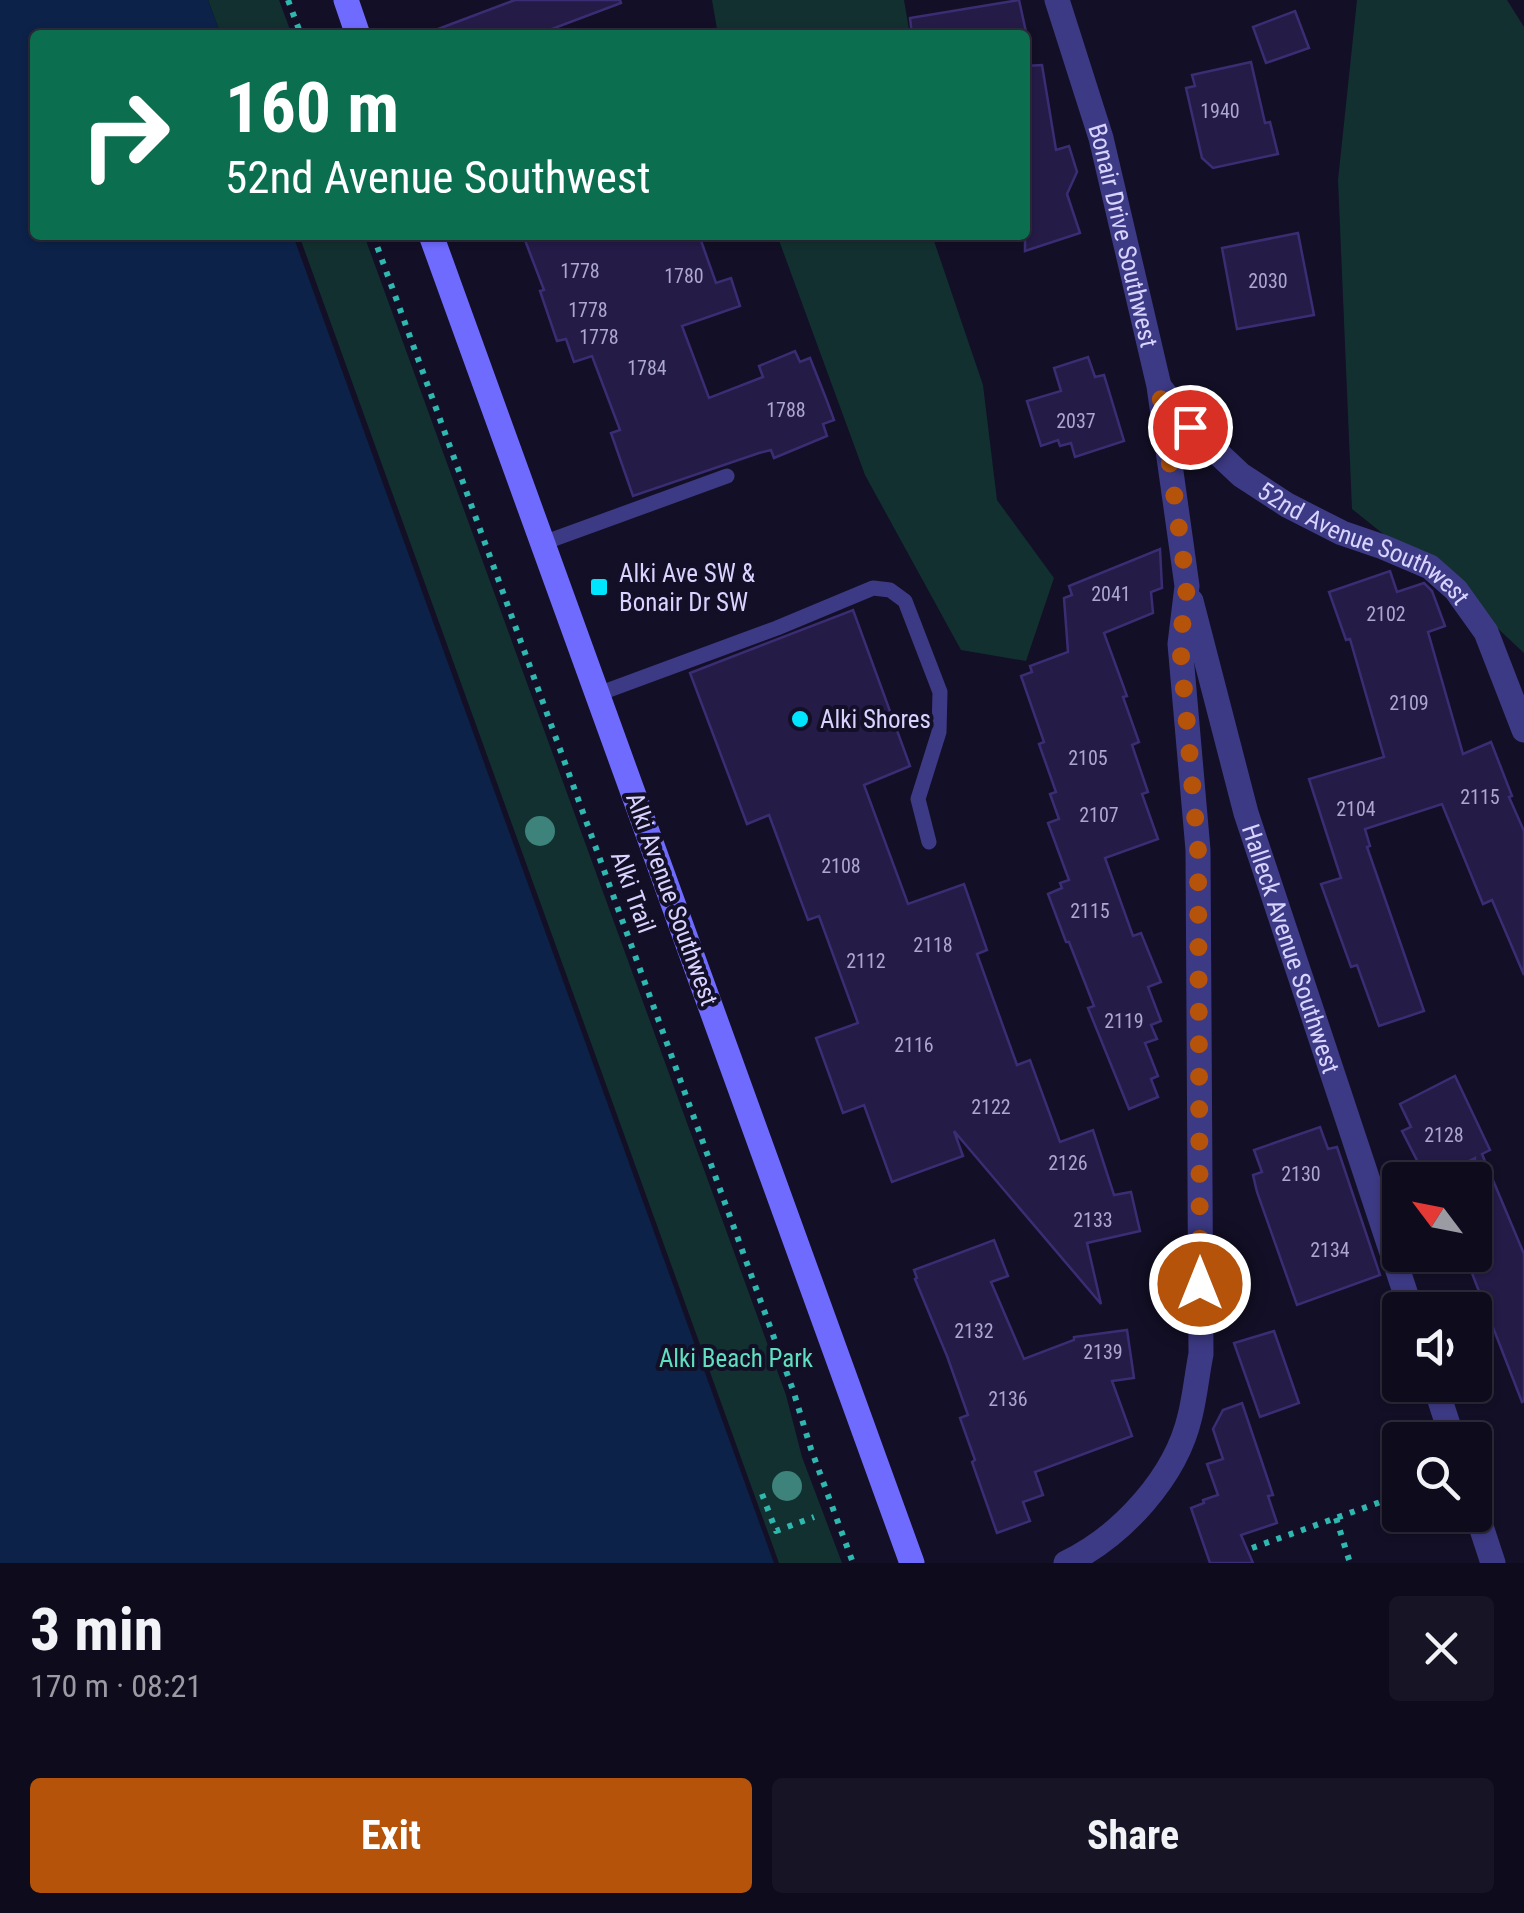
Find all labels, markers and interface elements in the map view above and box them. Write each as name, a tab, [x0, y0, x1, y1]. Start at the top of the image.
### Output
text: 160 m	[225, 67, 399, 149]
icon: right	[60, 70, 190, 200]
house number: 1940	[1200, 99, 1240, 123]
street label: Bonair Drive Southwest	[1083, 120, 1164, 350]
text: 52nd Avenue Southwest	[225, 151, 651, 204]
house number: 1778	[560, 259, 600, 283]
house number: 1780	[664, 264, 704, 288]
house number: 2030	[1248, 269, 1288, 293]
house number: 1778	[568, 298, 608, 322]
house number: 1778	[579, 325, 619, 349]
house number: 1784	[627, 356, 667, 380]
pin	[1148, 385, 1233, 470]
house number: 1788	[766, 398, 806, 422]
icon: arrive	[1163, 400, 1218, 455]
house number: 2037	[1056, 409, 1096, 433]
street label: 52nd Avenue Southwest	[1253, 476, 1476, 610]
place label: Alki Ave SW & Bonair Dr SW	[619, 559, 755, 617]
marker: Alki Ave SW & Bonair Dr SW	[588, 576, 610, 598]
house number: 2041	[1091, 582, 1131, 606]
house number: 2102	[1366, 602, 1406, 626]
house number: 2109	[1389, 691, 1429, 715]
place label: Alki Shores	[820, 705, 931, 734]
marker: Alki Shores	[789, 708, 811, 730]
house number: 2105	[1068, 746, 1108, 770]
house number: 2115	[1460, 785, 1500, 809]
street label: Alki Avenue Southwest	[620, 789, 724, 1009]
house number: 2104	[1336, 797, 1376, 821]
house number: 2107	[1079, 803, 1119, 827]
street label: Halleck Avenue Southwest	[1236, 820, 1346, 1077]
street label: Alki Trail	[605, 847, 661, 937]
house number: 2108	[821, 854, 861, 878]
house number: 2115	[1070, 899, 1110, 923]
house number: 2118	[913, 933, 953, 957]
house number: 2112	[846, 949, 886, 973]
house number: 2119	[1104, 1009, 1144, 1033]
house number: 2116	[894, 1033, 934, 1057]
house number: 2122	[971, 1095, 1011, 1119]
house number: 2128	[1424, 1123, 1464, 1147]
house number: 2126	[1048, 1151, 1088, 1175]
house number: 2130	[1281, 1162, 1321, 1186]
north arrow	[1382, 1162, 1492, 1272]
map controls	[1382, 1162, 1492, 1532]
house number: 2133	[1073, 1208, 1113, 1232]
position arrow	[1148, 1232, 1252, 1336]
house number: 2134	[1310, 1238, 1350, 1262]
button: sound	[1382, 1292, 1492, 1402]
house number: 2132	[954, 1319, 994, 1343]
house number: 2139	[1083, 1340, 1123, 1364]
park label: Alki Beach Park	[659, 1344, 814, 1373]
house number: 2136	[988, 1387, 1028, 1411]
button: search	[1382, 1422, 1492, 1532]
text: 3 min	[30, 1594, 163, 1665]
button: close	[1389, 1596, 1494, 1701]
text: 170 m · 08:21	[30, 1667, 202, 1705]
button: Exit	[30, 1778, 752, 1893]
button: Share	[772, 1778, 1494, 1893]

